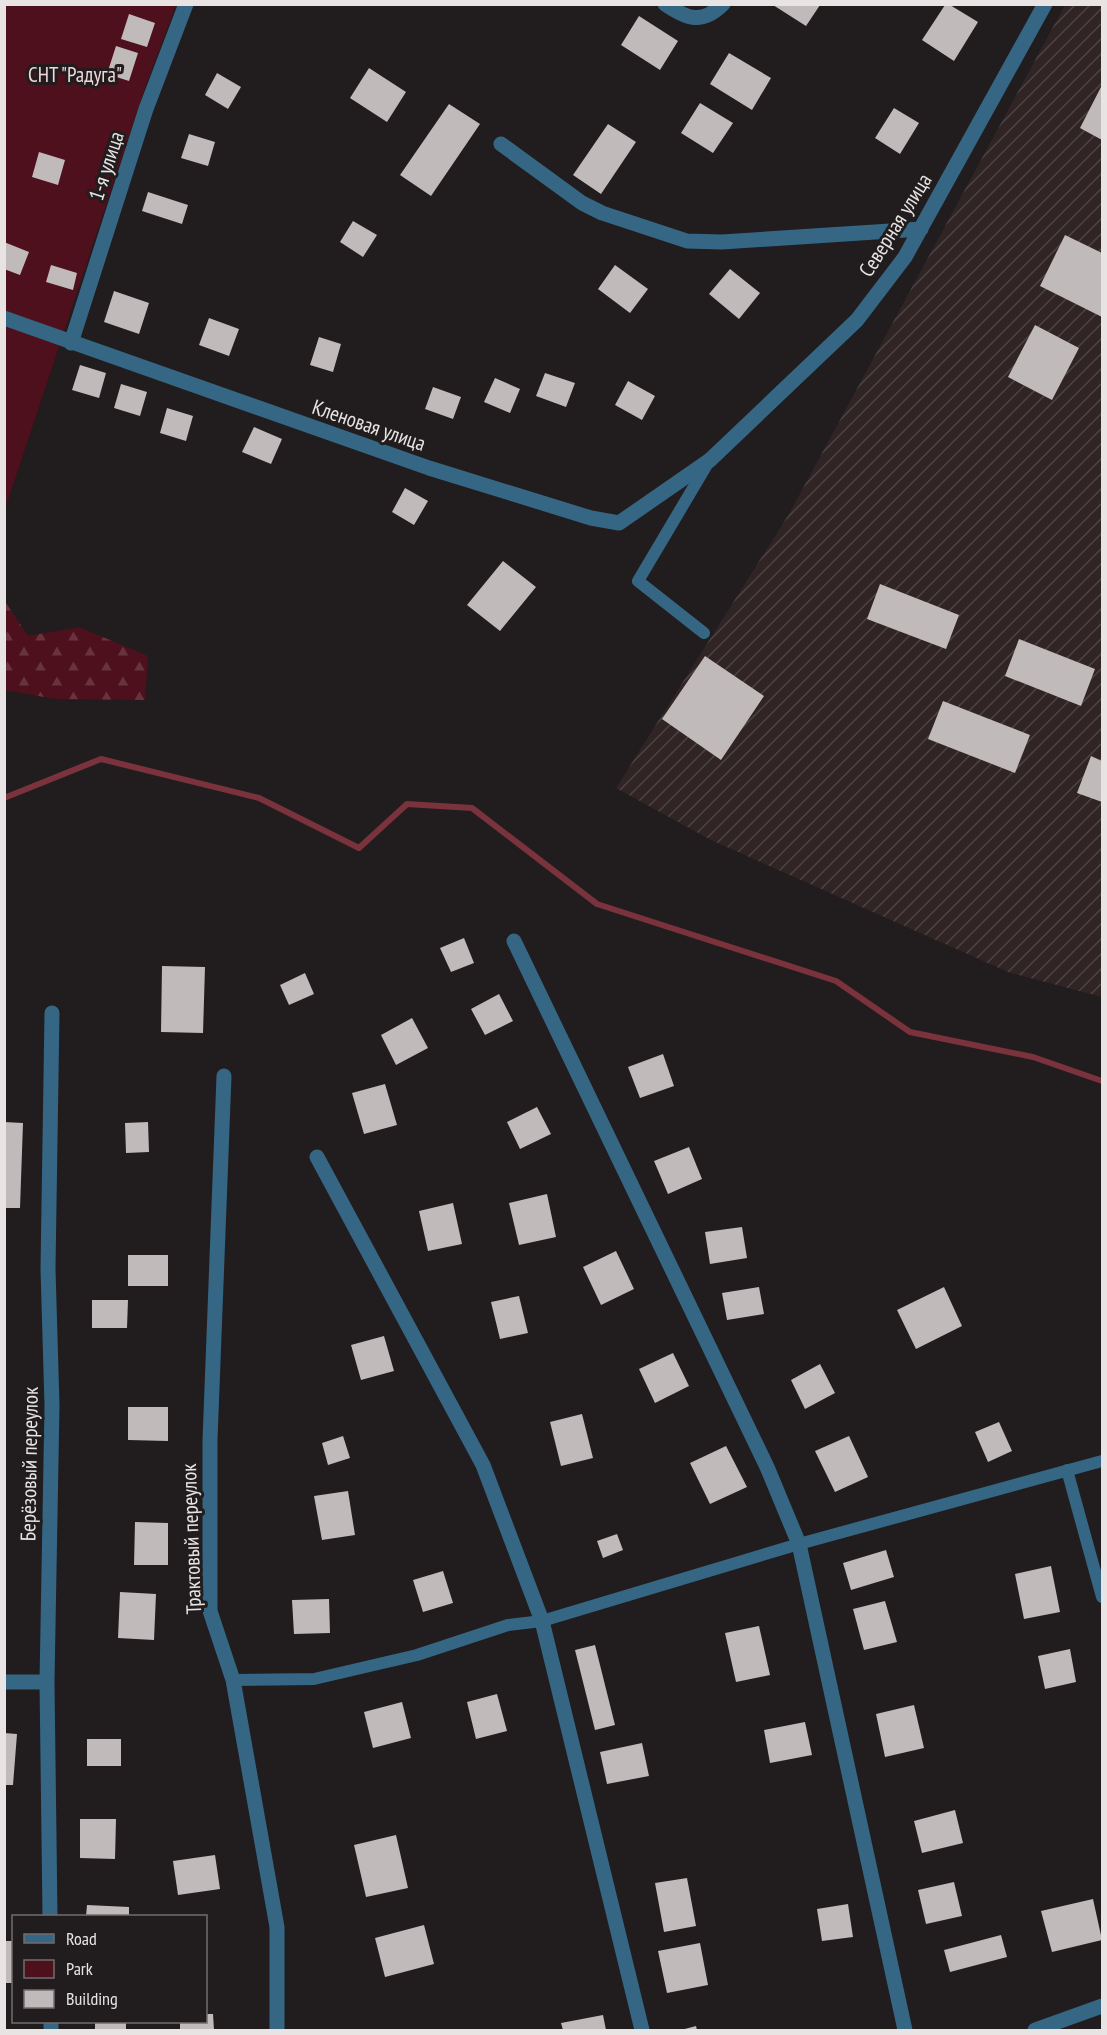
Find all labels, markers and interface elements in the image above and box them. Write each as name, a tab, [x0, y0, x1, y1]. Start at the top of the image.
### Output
park label: СНТ "Радуга"	[28, 61, 122, 88]
street label: 1-я улица	[82, 128, 130, 204]
street label: Северная улица	[853, 168, 937, 282]
street label: Кленовая улица	[309, 393, 429, 457]
street label: Берёзовый переулок	[14, 1387, 44, 1541]
street label: Трактовый переулок	[175, 1463, 207, 1615]
legend	[12, 1915, 207, 2023]
text: Road	[66, 1927, 97, 1950]
text: Park	[66, 1957, 93, 1980]
text: Building	[66, 1987, 118, 2010]

